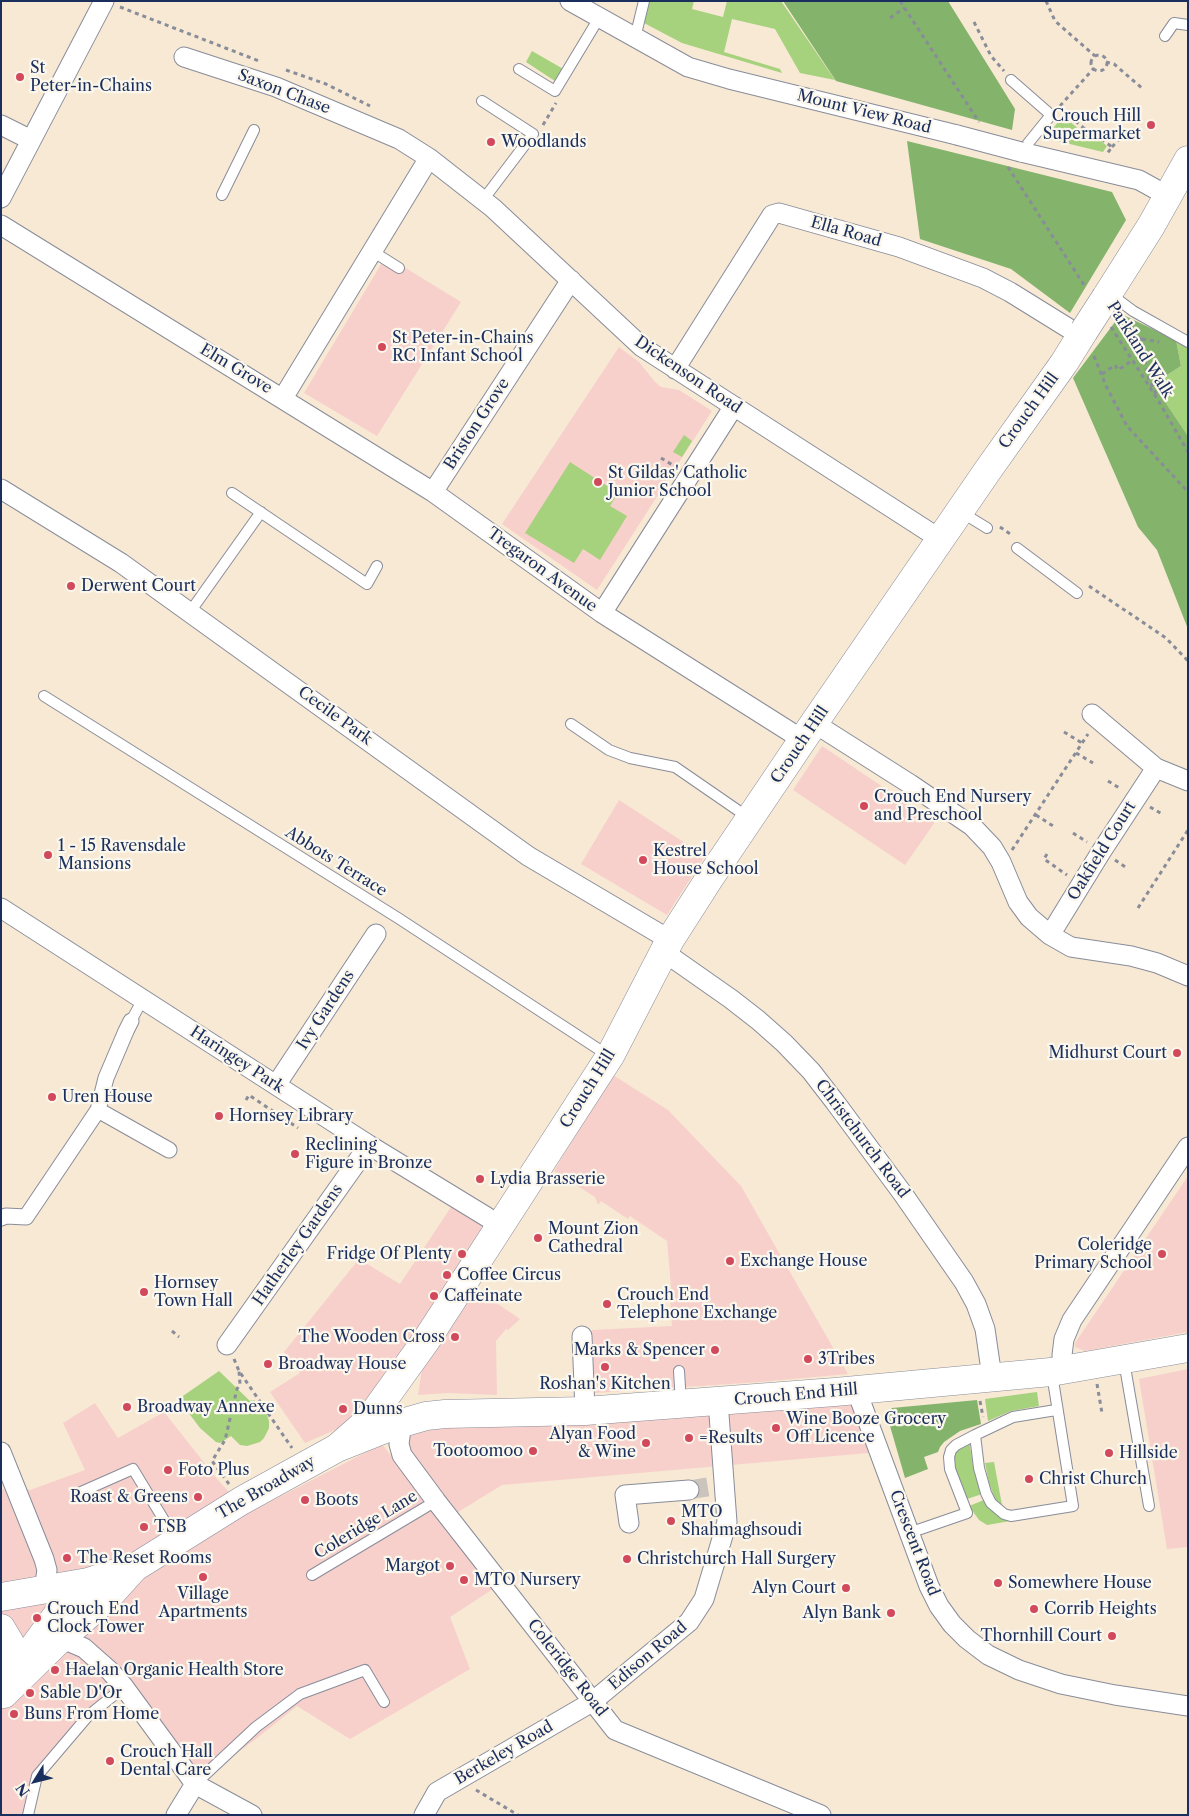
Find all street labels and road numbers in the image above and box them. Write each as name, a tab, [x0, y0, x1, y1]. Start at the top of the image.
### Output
street label: Saxon Chase	[235, 66, 333, 118]
street label: Mount View Road	[795, 86, 933, 138]
street label: Ella Road	[808, 213, 884, 251]
street label: Parkland Walk	[1103, 298, 1177, 402]
street label: Dickenson Road	[631, 332, 745, 418]
street label: Elm Grove	[196, 340, 276, 398]
street label: Crouch Hill	[995, 369, 1063, 453]
street label: Briston Grove	[440, 375, 514, 473]
street label: Tregaron Avenue	[483, 524, 601, 616]
street label: Cecile Park	[294, 683, 376, 749]
street label: Crouch Hill	[767, 703, 833, 787]
street label: Oakfield Court	[1064, 798, 1140, 904]
street label: Abbots Terrace	[282, 823, 390, 901]
street label: Ivy Gardens	[293, 967, 359, 1053]
street label: Haringey Park	[186, 1022, 288, 1098]
street label: Crouch Hill	[556, 1046, 620, 1132]
street label: Christchurch Road	[811, 1076, 913, 1202]
street label: Hatherley Gardens	[249, 1181, 347, 1309]
street label: Crouch End Hill	[733, 1380, 859, 1410]
street label: The Broadway	[213, 1452, 319, 1524]
street label: Coleridge Lane	[311, 1487, 421, 1563]
street label: Crescent Road	[885, 1487, 943, 1599]
street label: Coleridge Road	[523, 1615, 611, 1721]
street label: Edison Road	[605, 1618, 691, 1694]
street label: Berkeley Road	[451, 1717, 557, 1789]

